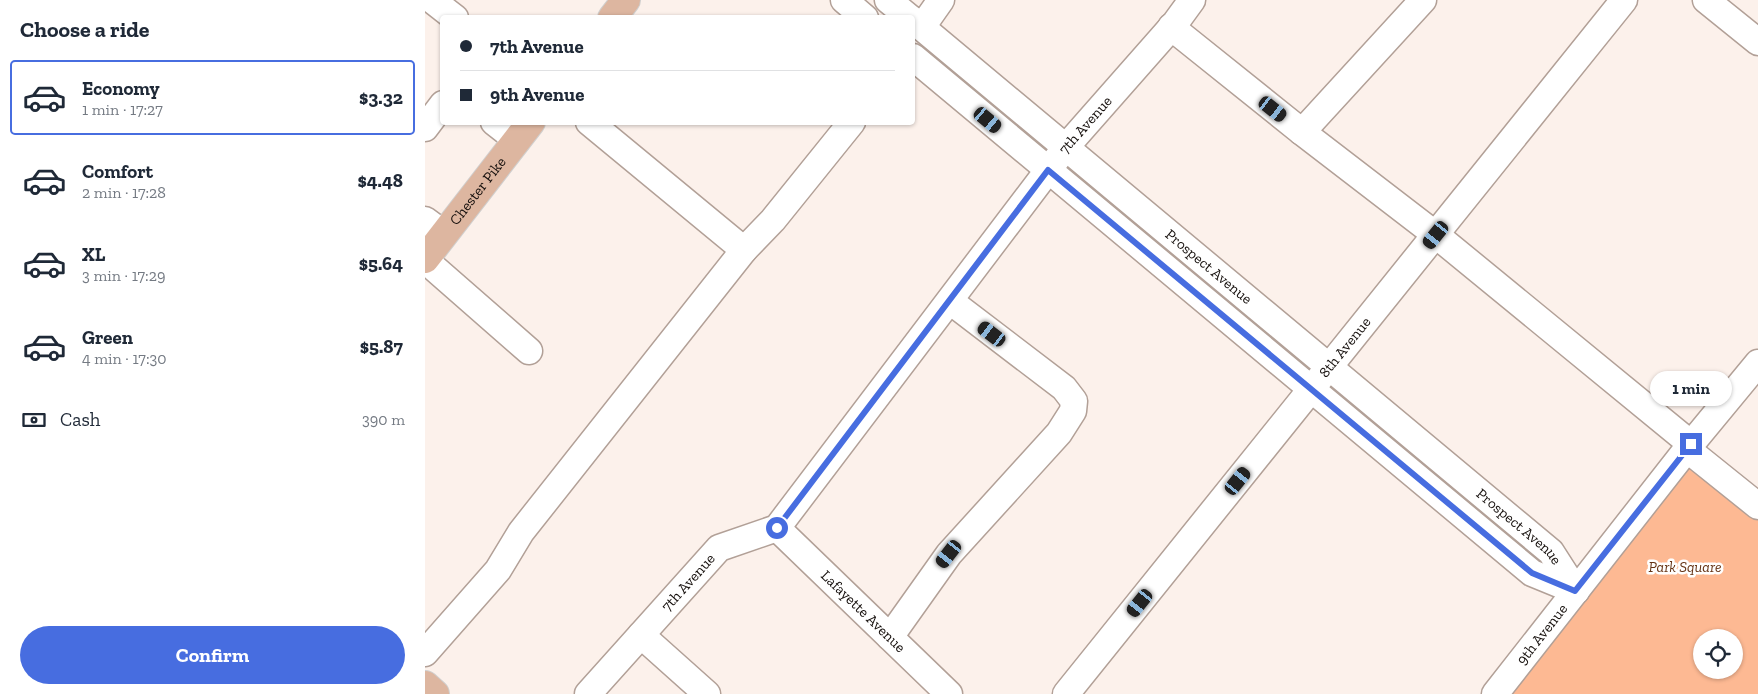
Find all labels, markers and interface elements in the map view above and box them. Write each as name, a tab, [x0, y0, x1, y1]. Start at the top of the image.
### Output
text: Choose a ride	[20, 16, 150, 43]
text: 7th Avenue	[490, 35, 584, 58]
icon: car	[22, 75, 67, 120]
text: Economy	[82, 77, 160, 100]
text: 9th Avenue	[490, 83, 584, 106]
text: $3.32	[359, 86, 403, 109]
street label: 7th Avenue	[1055, 92, 1116, 157]
car	[1256, 94, 1289, 124]
text: 1 min · 17:27	[82, 100, 163, 119]
car	[971, 105, 1004, 135]
street label: Chester Pike	[446, 153, 510, 229]
icon: car	[22, 158, 67, 203]
text: Comfort	[82, 160, 153, 183]
text: $4.48	[357, 169, 403, 192]
text: 2 min · 17:28	[82, 183, 166, 202]
car	[1420, 219, 1451, 251]
street label: Prospect Avenue	[1162, 225, 1256, 308]
icon: car	[22, 241, 67, 286]
text: XL	[82, 243, 105, 266]
text: $5.64	[359, 252, 403, 275]
text: 3 min · 17:29	[82, 266, 165, 285]
street label: 8th Avenue	[1315, 313, 1375, 381]
car	[975, 319, 1008, 349]
icon: car	[22, 324, 67, 369]
text: Green	[82, 326, 133, 349]
text: $5.87	[360, 335, 403, 358]
text: 4 min · 17:30	[82, 349, 167, 368]
callout: 1 min	[1650, 372, 1732, 406]
text: 1 min	[1672, 379, 1710, 398]
icon: cash	[20, 406, 48, 434]
text: Cash	[60, 408, 100, 431]
text: 390 m	[362, 410, 405, 429]
route end	[1680, 433, 1702, 455]
car	[1222, 465, 1253, 497]
street label: Prospect Avenue	[1473, 485, 1566, 568]
route start	[766, 517, 788, 539]
car	[933, 538, 964, 570]
street label: 7th Avenue	[658, 550, 719, 615]
park label: Park Square	[1648, 558, 1722, 576]
street label: Lafayette Avenue	[817, 566, 909, 656]
car	[1124, 587, 1155, 619]
street label: 9th Avenue	[1512, 600, 1571, 668]
button: Confirm	[20, 626, 405, 684]
map controls	[1693, 629, 1743, 679]
button: locate	[1693, 629, 1743, 679]

